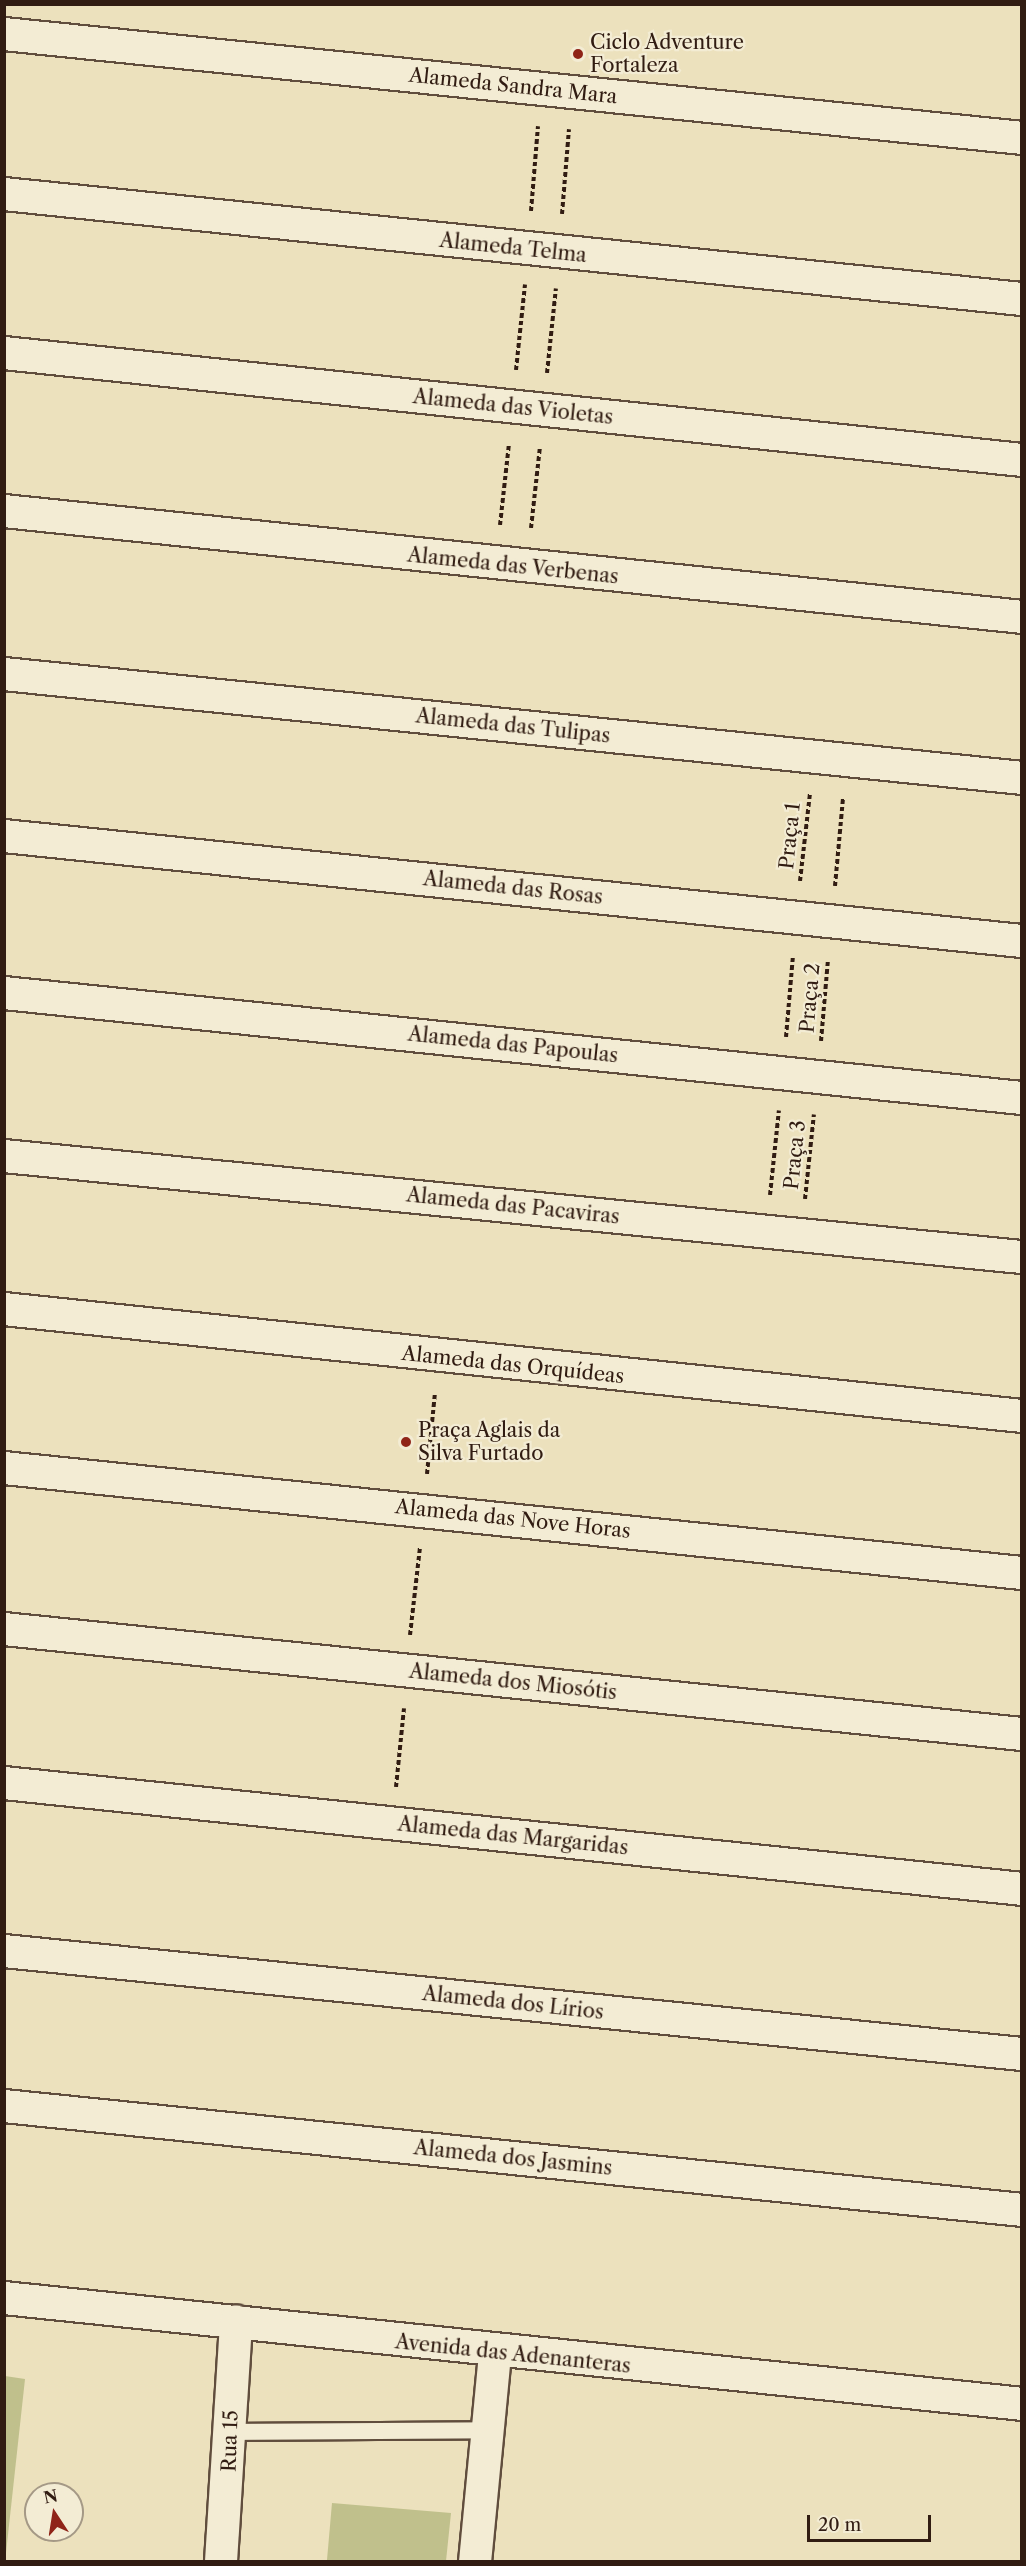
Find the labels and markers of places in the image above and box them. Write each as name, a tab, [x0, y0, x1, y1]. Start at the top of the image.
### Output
place label: Ciclo Adventure Fortaleza	[590, 30, 745, 77]
marker: Ciclo Adventure Fortaleza	[571, 47, 585, 61]
place label: Praça Aglais da Silva Furtado	[418, 1418, 561, 1465]
marker: Praça Aglais da Silva Furtado	[399, 1435, 413, 1449]

